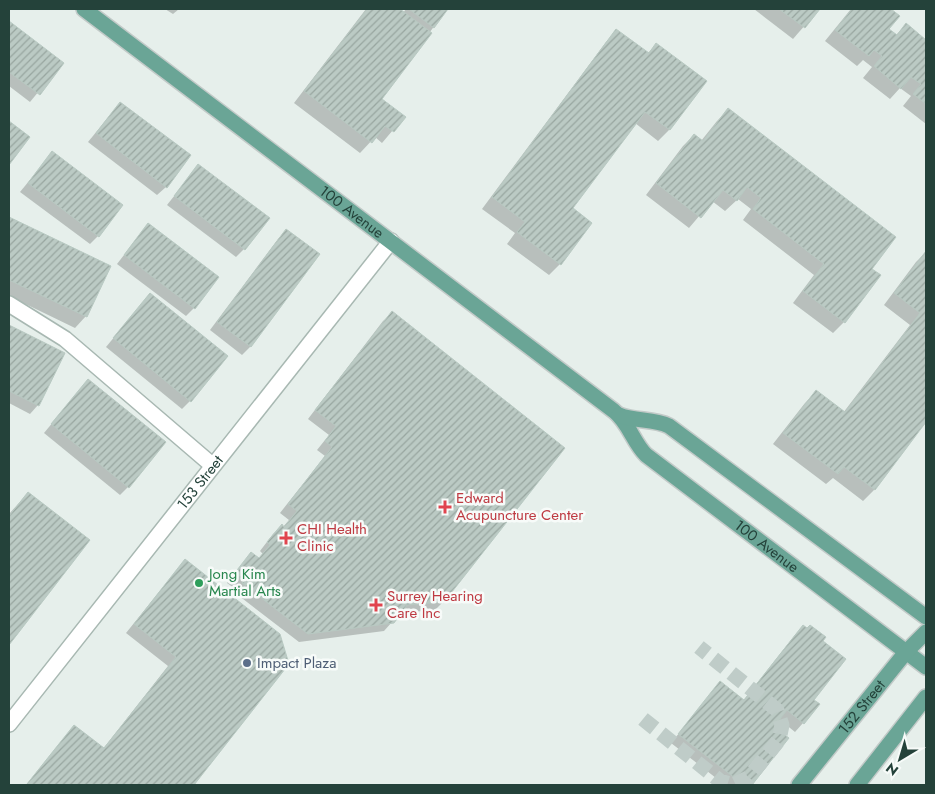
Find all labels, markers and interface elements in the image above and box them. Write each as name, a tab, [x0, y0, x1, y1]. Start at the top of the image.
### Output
street label: 100 Avenue	[315, 180, 389, 244]
street label: 153 Street	[172, 450, 229, 514]
place label: Edward Acupuncture Center	[456, 487, 584, 526]
marker: Edward Acupuncture Center	[438, 500, 452, 514]
street label: 100 Avenue	[730, 514, 804, 578]
place label: CHI Health Clinic	[297, 518, 367, 557]
marker: CHI Health Clinic	[279, 531, 293, 545]
place label: Jong Kim Martial Arts	[207, 563, 281, 602]
marker: Jong Kim Martial Arts	[193, 577, 205, 589]
place label: Surrey Hearing Care Inc	[387, 585, 483, 624]
marker: Surrey Hearing Care Inc	[369, 598, 383, 612]
place label: Impact Plaza	[257, 652, 336, 674]
marker: Impact Plaza	[241, 657, 253, 669]
street label: 152 Street	[833, 675, 891, 739]
north arrow	[875, 734, 925, 784]
text: N	[881, 758, 903, 781]

